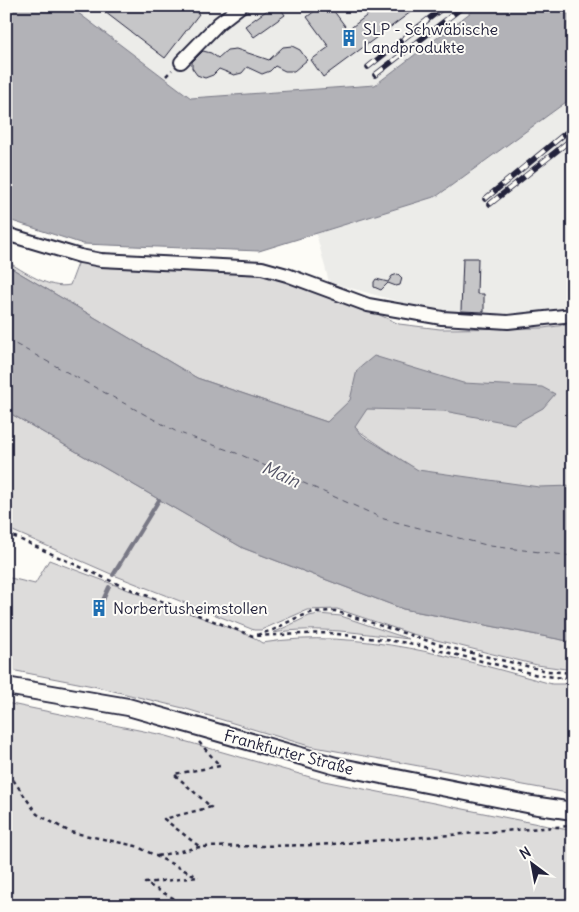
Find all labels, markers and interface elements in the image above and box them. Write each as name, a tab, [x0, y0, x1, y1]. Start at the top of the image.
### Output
place label: SLP - Schwäbische Landprodukte	[363, 19, 498, 57]
building icon: SLP - Schwäbische Landprodukte	[339, 28, 359, 48]
water label: Main	[258, 456, 304, 493]
building icon: Norbertusheimstollen	[89, 598, 109, 618]
place label: Norbertusheimstollen	[113, 598, 268, 618]
street label: Frankfurter Straße	[222, 725, 356, 779]
north arrow	[506, 840, 556, 890]
text: N	[516, 843, 534, 863]

